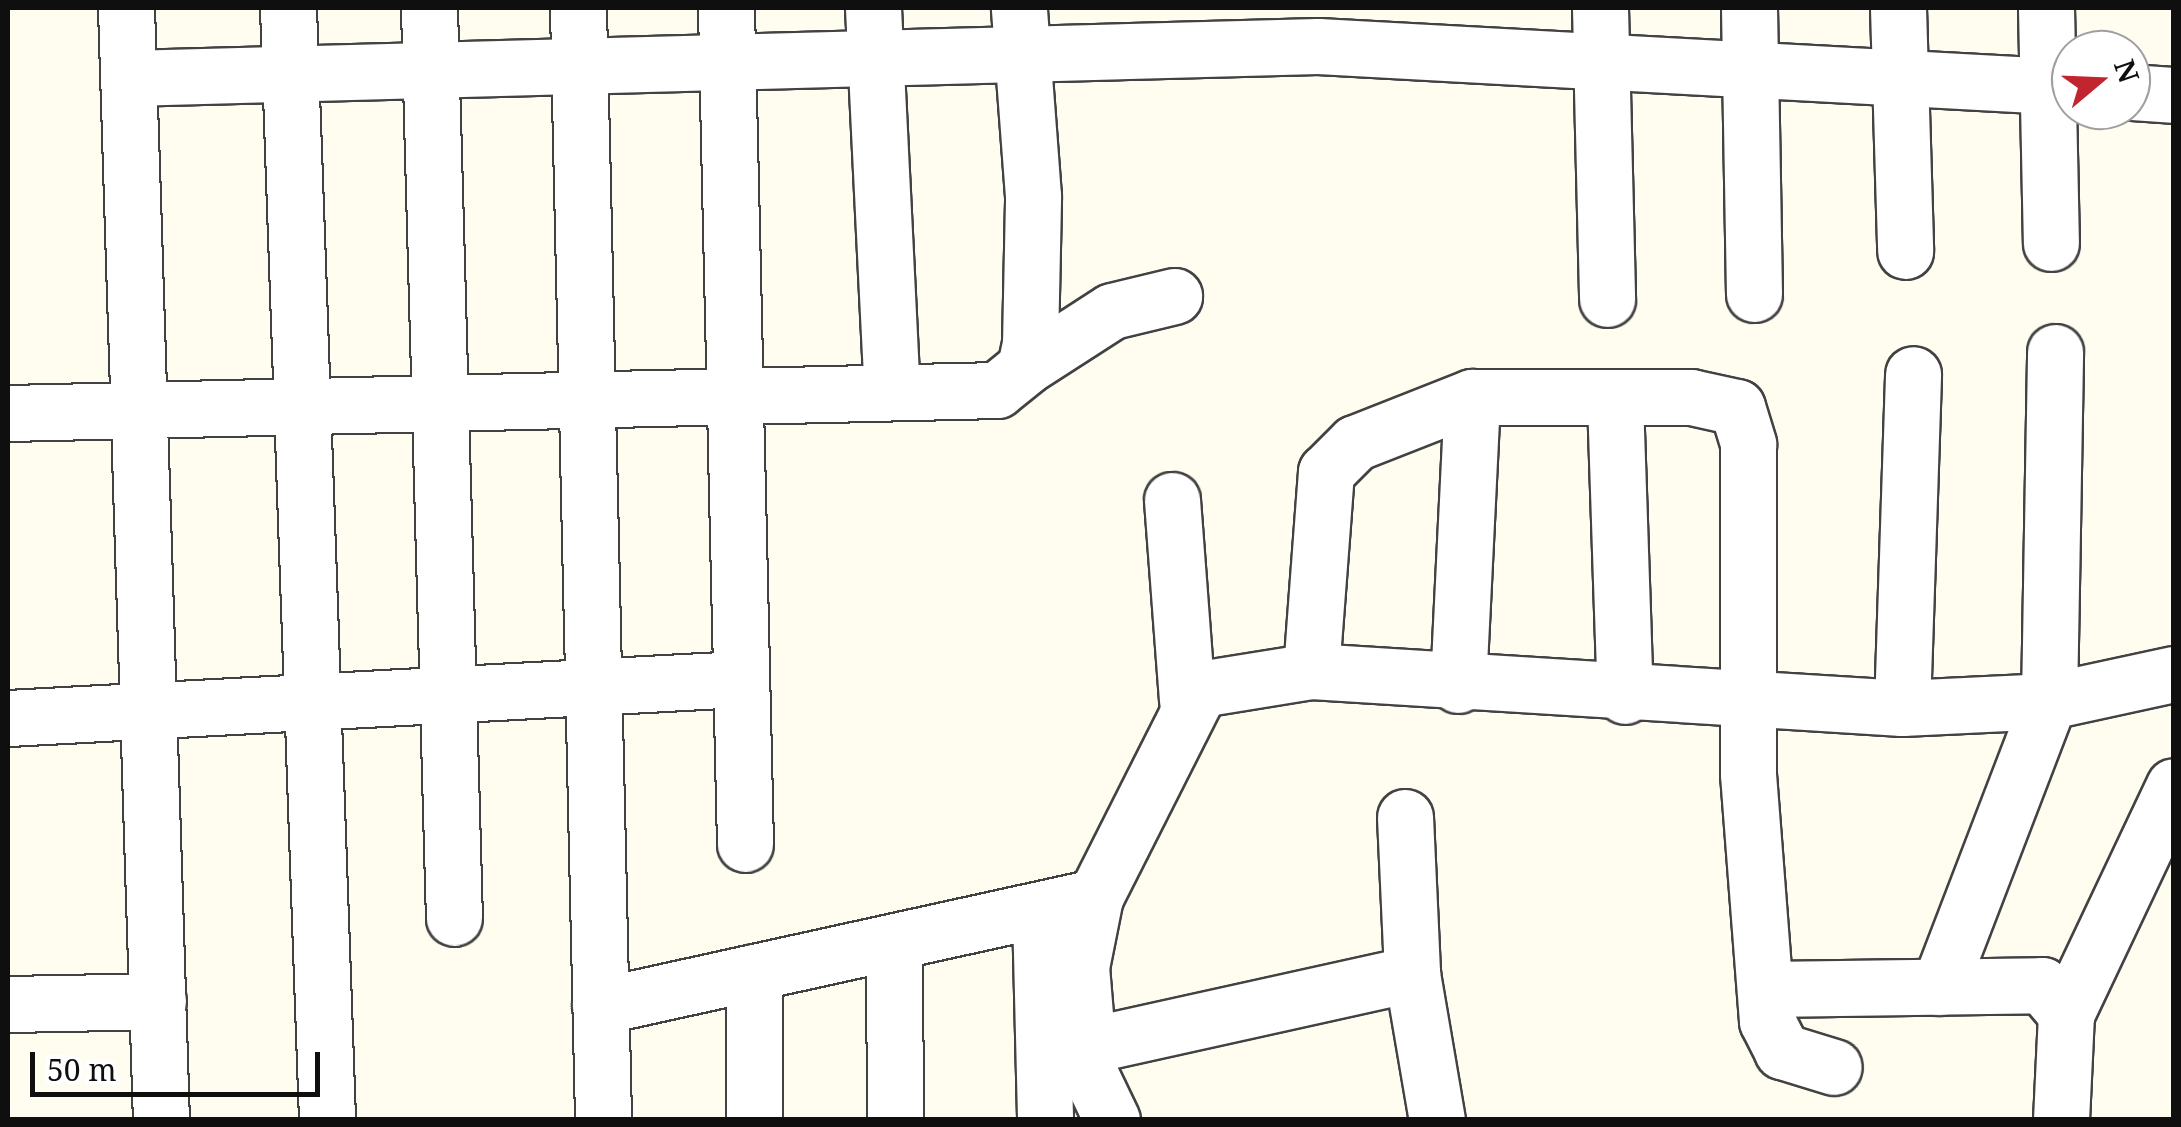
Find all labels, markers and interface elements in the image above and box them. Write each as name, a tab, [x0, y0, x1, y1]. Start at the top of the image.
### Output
north arrow	[2051, 30, 2151, 130]
text: N	[2106, 54, 2149, 88]
scale bar	[35, 1032, 325, 1094]
text: 50 m	[47, 1049, 117, 1090]

